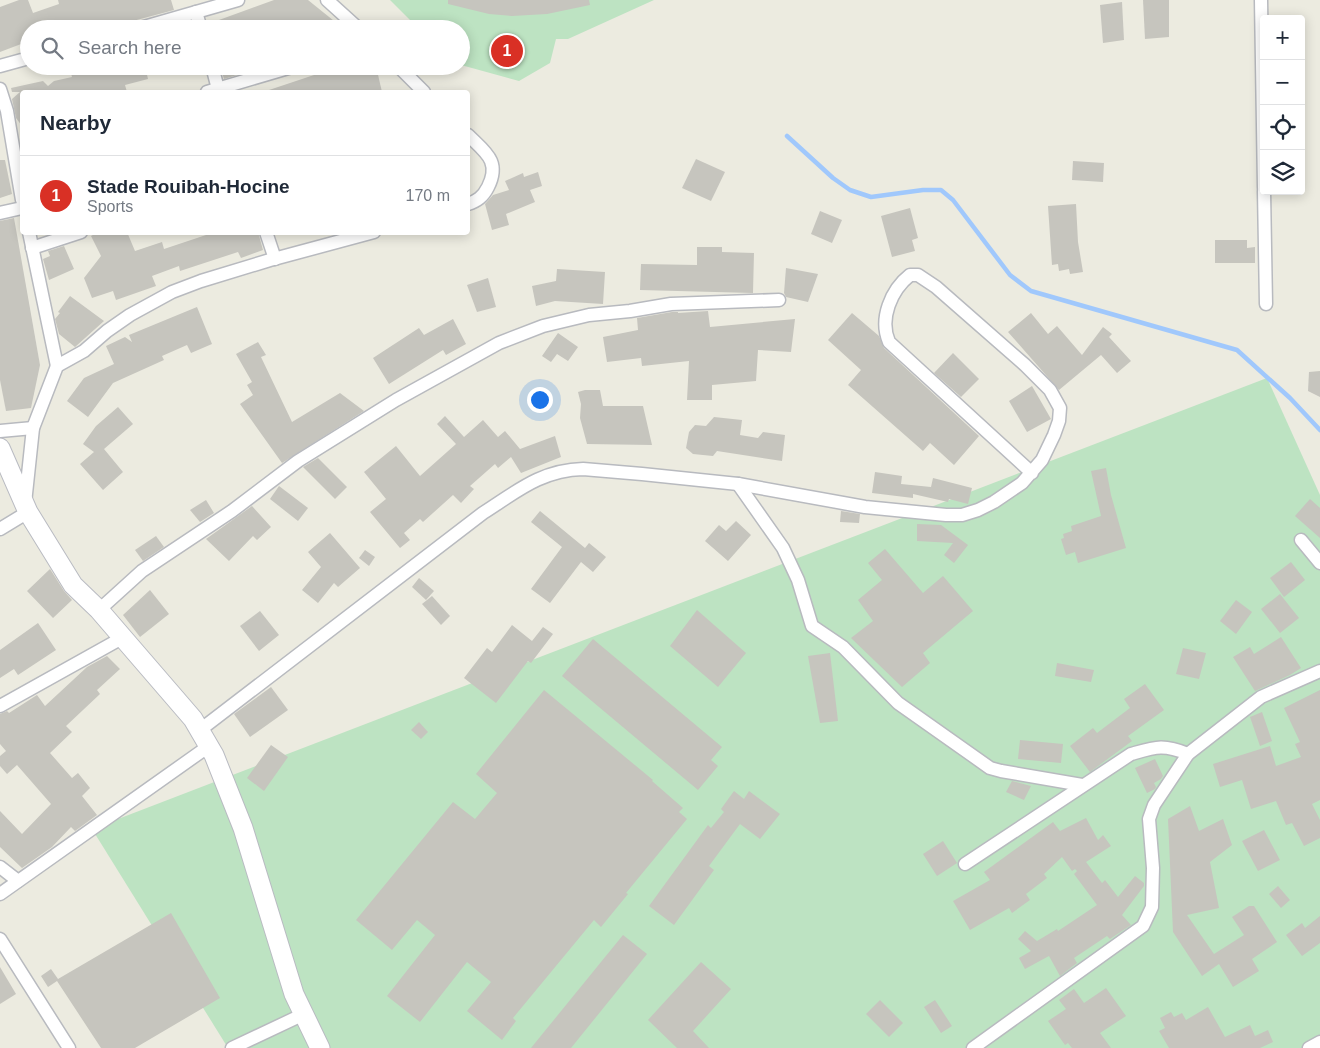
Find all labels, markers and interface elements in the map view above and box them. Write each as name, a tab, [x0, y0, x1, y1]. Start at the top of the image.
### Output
map controls	[1260, 15, 1305, 195]
button: +	[1260, 15, 1305, 60]
search box	[20, 20, 470, 75]
pin: 1	[491, 32, 523, 70]
icon: search	[38, 34, 66, 62]
text: Search here	[78, 37, 182, 58]
button: −	[1260, 60, 1305, 105]
button: locate	[1260, 105, 1305, 150]
text: Nearby	[40, 111, 111, 134]
button: layers	[1260, 150, 1305, 195]
text: Stade Rouibah-Hocine	[87, 176, 290, 197]
text: 1	[52, 187, 60, 204]
text: 170 m	[406, 187, 450, 204]
text: Sports	[87, 198, 133, 215]
your location	[527, 387, 553, 413]

